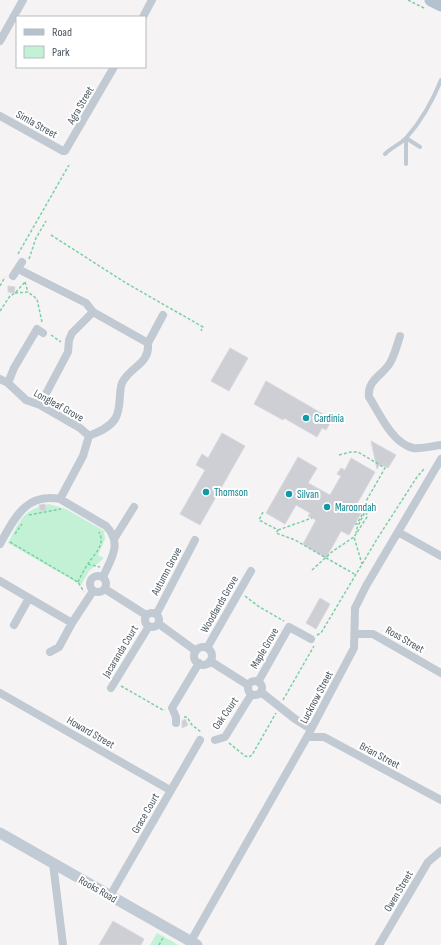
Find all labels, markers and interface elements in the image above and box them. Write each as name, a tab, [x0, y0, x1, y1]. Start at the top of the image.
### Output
legend	[16, 16, 146, 68]
text: Road	[52, 25, 72, 40]
text: Park	[52, 45, 70, 60]
street label: Agra Street	[64, 84, 97, 127]
street label: Simla Street	[14, 108, 60, 141]
street label: Longleaf Grove	[32, 386, 86, 424]
place label: Cardinia	[314, 412, 344, 425]
marker: Cardinia	[301, 413, 311, 423]
place label: Thomson	[214, 486, 248, 499]
marker: Thomson	[201, 487, 211, 497]
place label: Silvan	[297, 488, 319, 501]
marker: Silvan	[284, 489, 294, 499]
place label: Maroondah	[335, 501, 376, 514]
marker: Maroondah	[322, 502, 332, 512]
street label: Autumn Grove	[148, 545, 184, 598]
street label: Woodlands Grove	[198, 573, 241, 635]
street label: Jacaranda Court	[99, 622, 141, 681]
street label: Ross Street	[383, 623, 427, 656]
street label: Maple Grove	[248, 625, 281, 671]
street label: Lucknow Street	[297, 668, 336, 726]
street label: Oak Court	[210, 694, 242, 732]
street label: Howard Street	[65, 714, 117, 752]
street label: Brian Street	[357, 739, 403, 772]
street label: Grace Court	[129, 790, 162, 836]
street label: Owen Street	[381, 868, 416, 914]
street label: Rooks Road	[76, 873, 120, 906]

